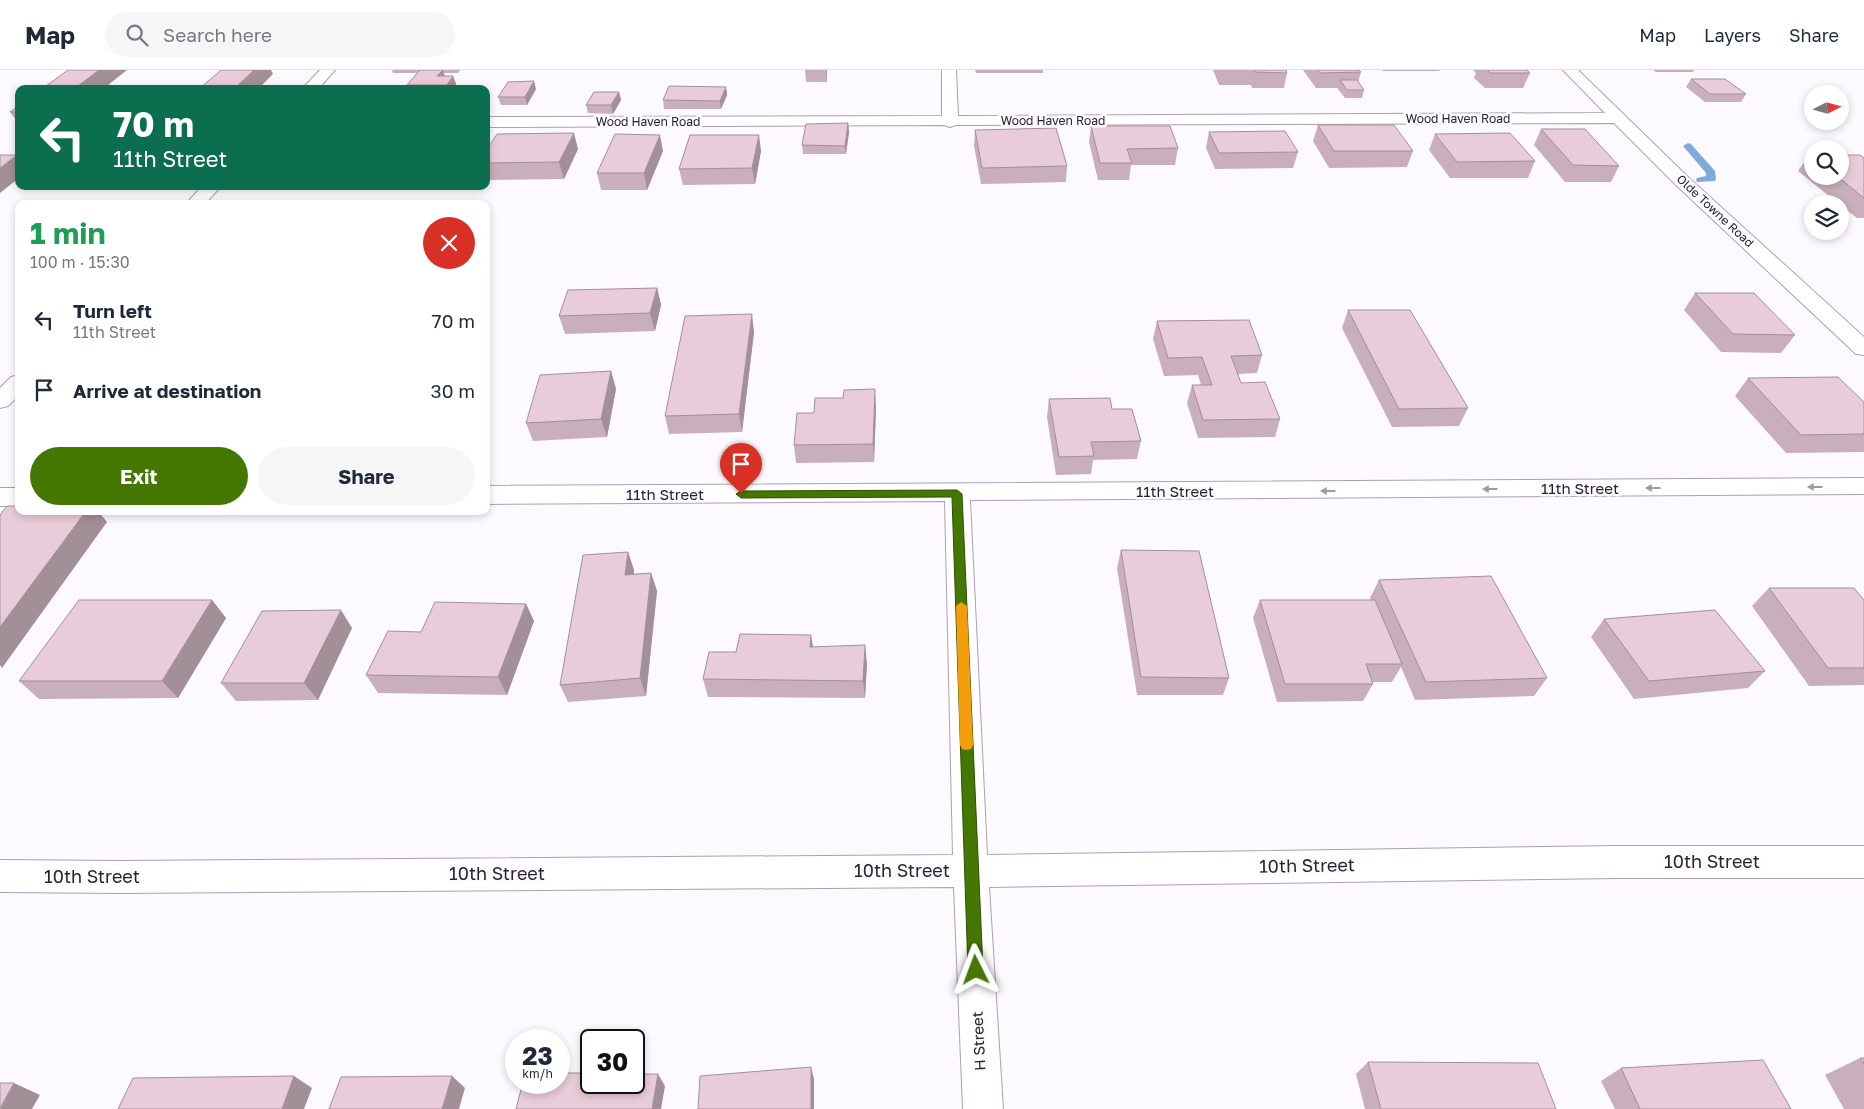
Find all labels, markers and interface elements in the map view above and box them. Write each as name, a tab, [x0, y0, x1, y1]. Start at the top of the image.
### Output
search box	[105, 12, 455, 57]
text: Map	[25, 20, 75, 49]
icon: search	[123, 21, 151, 49]
text: Search here	[163, 23, 272, 46]
text: Map	[1639, 24, 1676, 46]
text: Layers	[1704, 24, 1761, 46]
text: Share	[1789, 24, 1839, 46]
north arrow	[1804, 85, 1849, 130]
map controls	[1804, 85, 1849, 240]
text: 70 m	[113, 103, 194, 145]
icon: left	[30, 105, 95, 170]
street label: Wood Haven Road	[1406, 111, 1510, 126]
street label: Wood Haven Road	[1001, 113, 1105, 128]
street label: Wood Haven Road	[596, 114, 700, 129]
button: search	[1804, 140, 1849, 185]
text: 11th Street	[113, 145, 227, 172]
street label: Olde Towne Road	[1674, 171, 1757, 250]
button: layers	[1804, 195, 1849, 240]
text: 1 min	[30, 215, 106, 251]
button: close	[423, 217, 475, 269]
text: 100 m · 15:30	[30, 252, 130, 272]
text: Turn left	[73, 299, 152, 322]
icon: left	[30, 306, 58, 334]
text: 70 m	[432, 309, 475, 332]
text: 11th Street	[73, 322, 156, 342]
icon: arrive	[30, 376, 58, 404]
text: Arrive at destination	[73, 379, 261, 402]
text: 30 m	[431, 379, 475, 402]
pin	[720, 443, 762, 494]
button: Exit	[30, 447, 248, 505]
button: Share	[258, 447, 475, 505]
icon: arrive	[727, 450, 755, 478]
street label: 11th Street	[1541, 479, 1619, 497]
street label: 11th Street	[1136, 482, 1214, 500]
one-way arrow	[1807, 483, 1823, 491]
one-way arrow	[1645, 484, 1661, 492]
street label: 11th Street	[626, 485, 704, 503]
one-way arrow	[1482, 485, 1498, 493]
one-way arrow	[1320, 487, 1336, 495]
street label: 10th Street	[1664, 850, 1760, 872]
street label: 10th Street	[1259, 853, 1355, 877]
street label: 10th Street	[854, 859, 950, 881]
street label: 10th Street	[449, 862, 545, 884]
street label: 10th Street	[44, 865, 140, 887]
position arrow	[949, 943, 1001, 995]
street label: H Street	[967, 1011, 989, 1071]
speed limit sign: 30	[580, 1029, 645, 1094]
text: 23	[522, 1040, 553, 1071]
text: km/h	[522, 1066, 553, 1081]

